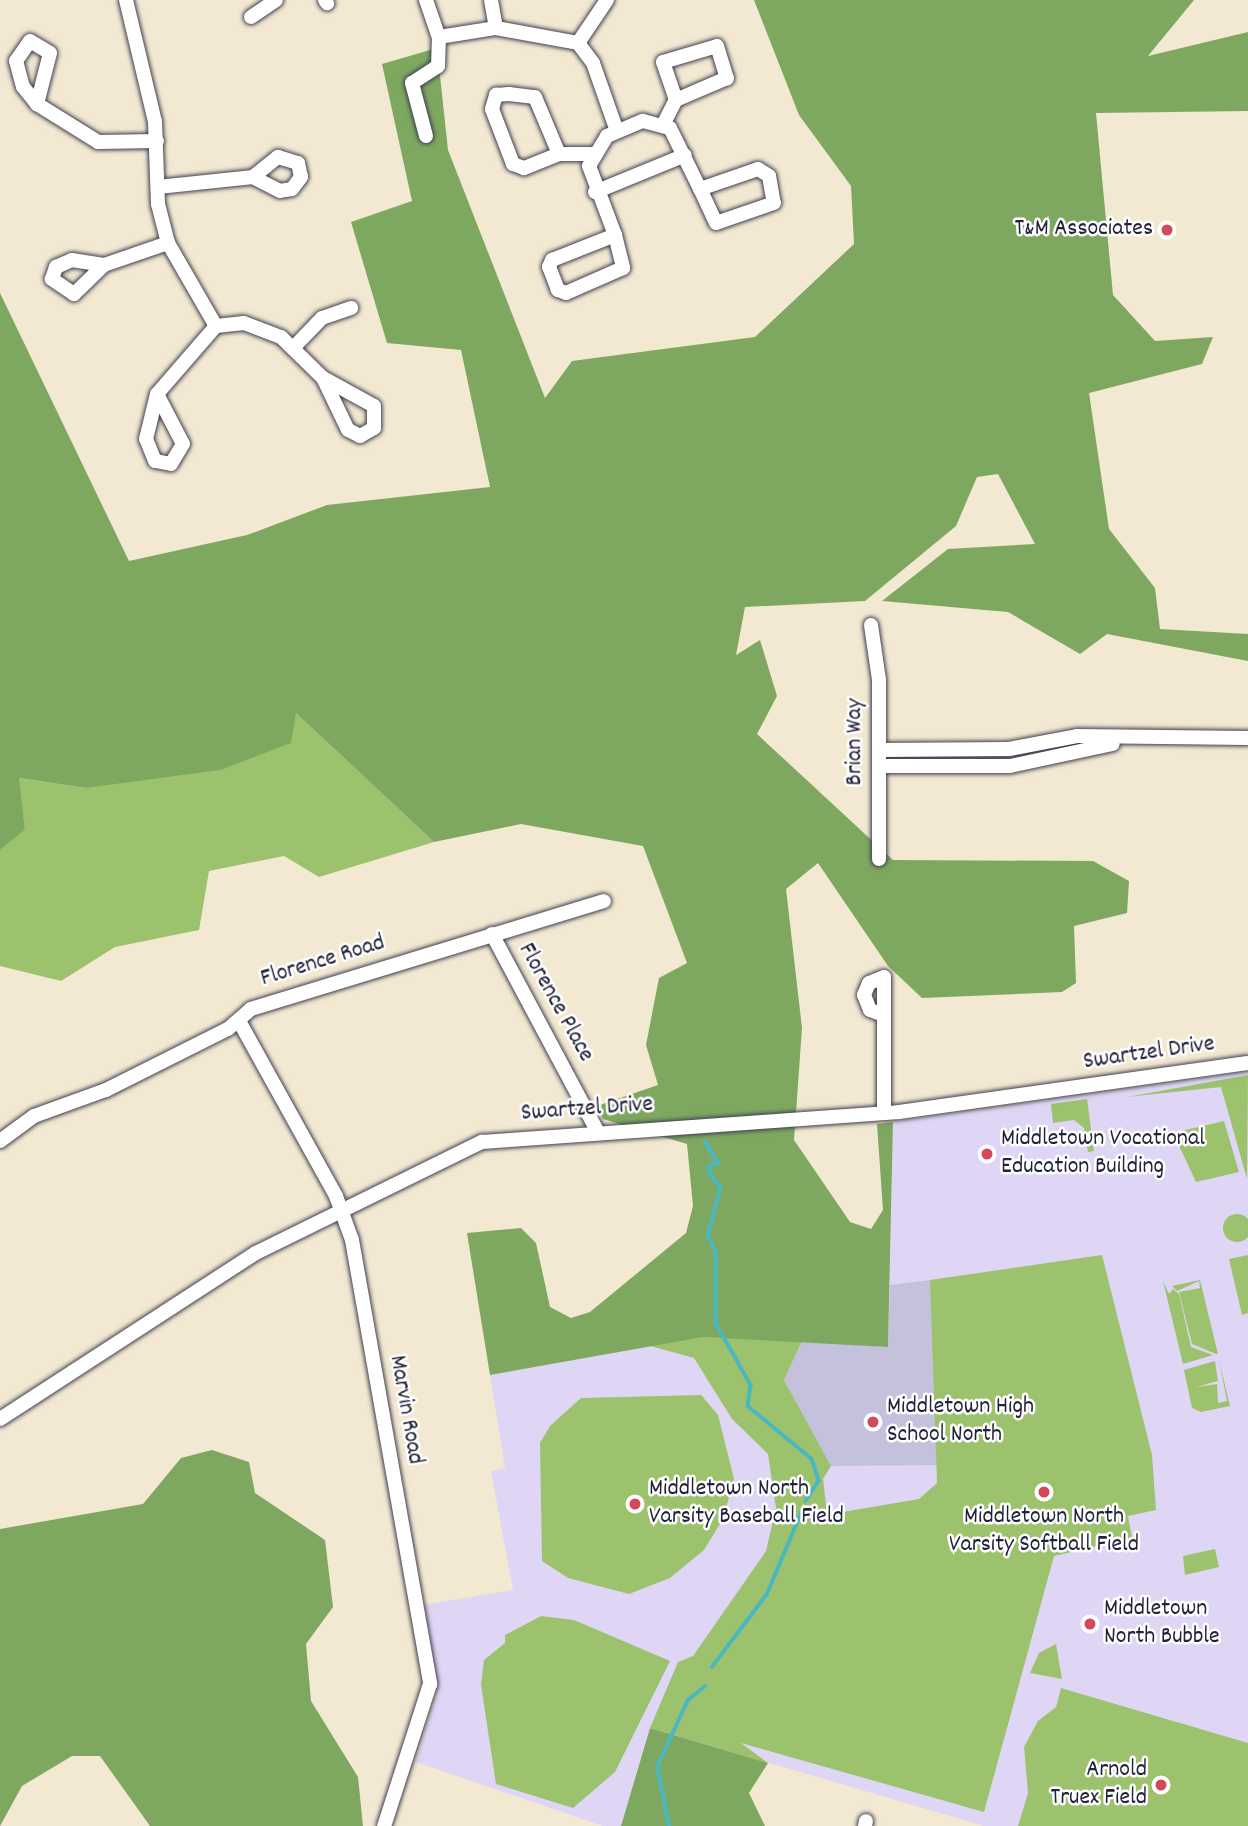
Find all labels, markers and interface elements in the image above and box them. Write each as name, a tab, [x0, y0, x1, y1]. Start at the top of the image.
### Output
place label: T&M Associates	[1014, 216, 1153, 244]
marker: T&M Associates	[1159, 222, 1175, 238]
street label: Brian Way	[842, 698, 870, 786]
street label: Florence Road	[257, 929, 389, 995]
street label: Florence Place	[511, 939, 599, 1067]
street label: Swartzel Drive	[1082, 1031, 1216, 1077]
street label: Swartzel Drive	[520, 1091, 654, 1129]
place label: Middletown Vocational Education Building	[1001, 1126, 1205, 1182]
marker: Middletown Vocational Education Building	[979, 1146, 995, 1162]
street label: Marvin Road	[381, 1353, 429, 1467]
place label: Middletown High School North	[887, 1394, 1034, 1450]
marker: Middletown High School North	[865, 1414, 881, 1430]
place label: Middletown North Varsity Baseball Field	[649, 1476, 844, 1532]
marker: Middletown North Varsity Softball Field	[1036, 1484, 1052, 1500]
marker: Middletown North Varsity Baseball Field	[627, 1496, 643, 1512]
place label: Middletown North Varsity Softball Field	[949, 1504, 1139, 1560]
place label: Middletown North Bubble	[1104, 1596, 1220, 1652]
marker: Middletown North Bubble	[1082, 1616, 1098, 1632]
place label: Arnold Truex Field	[1051, 1757, 1147, 1813]
marker: Arnold Truex Field	[1153, 1777, 1169, 1793]

